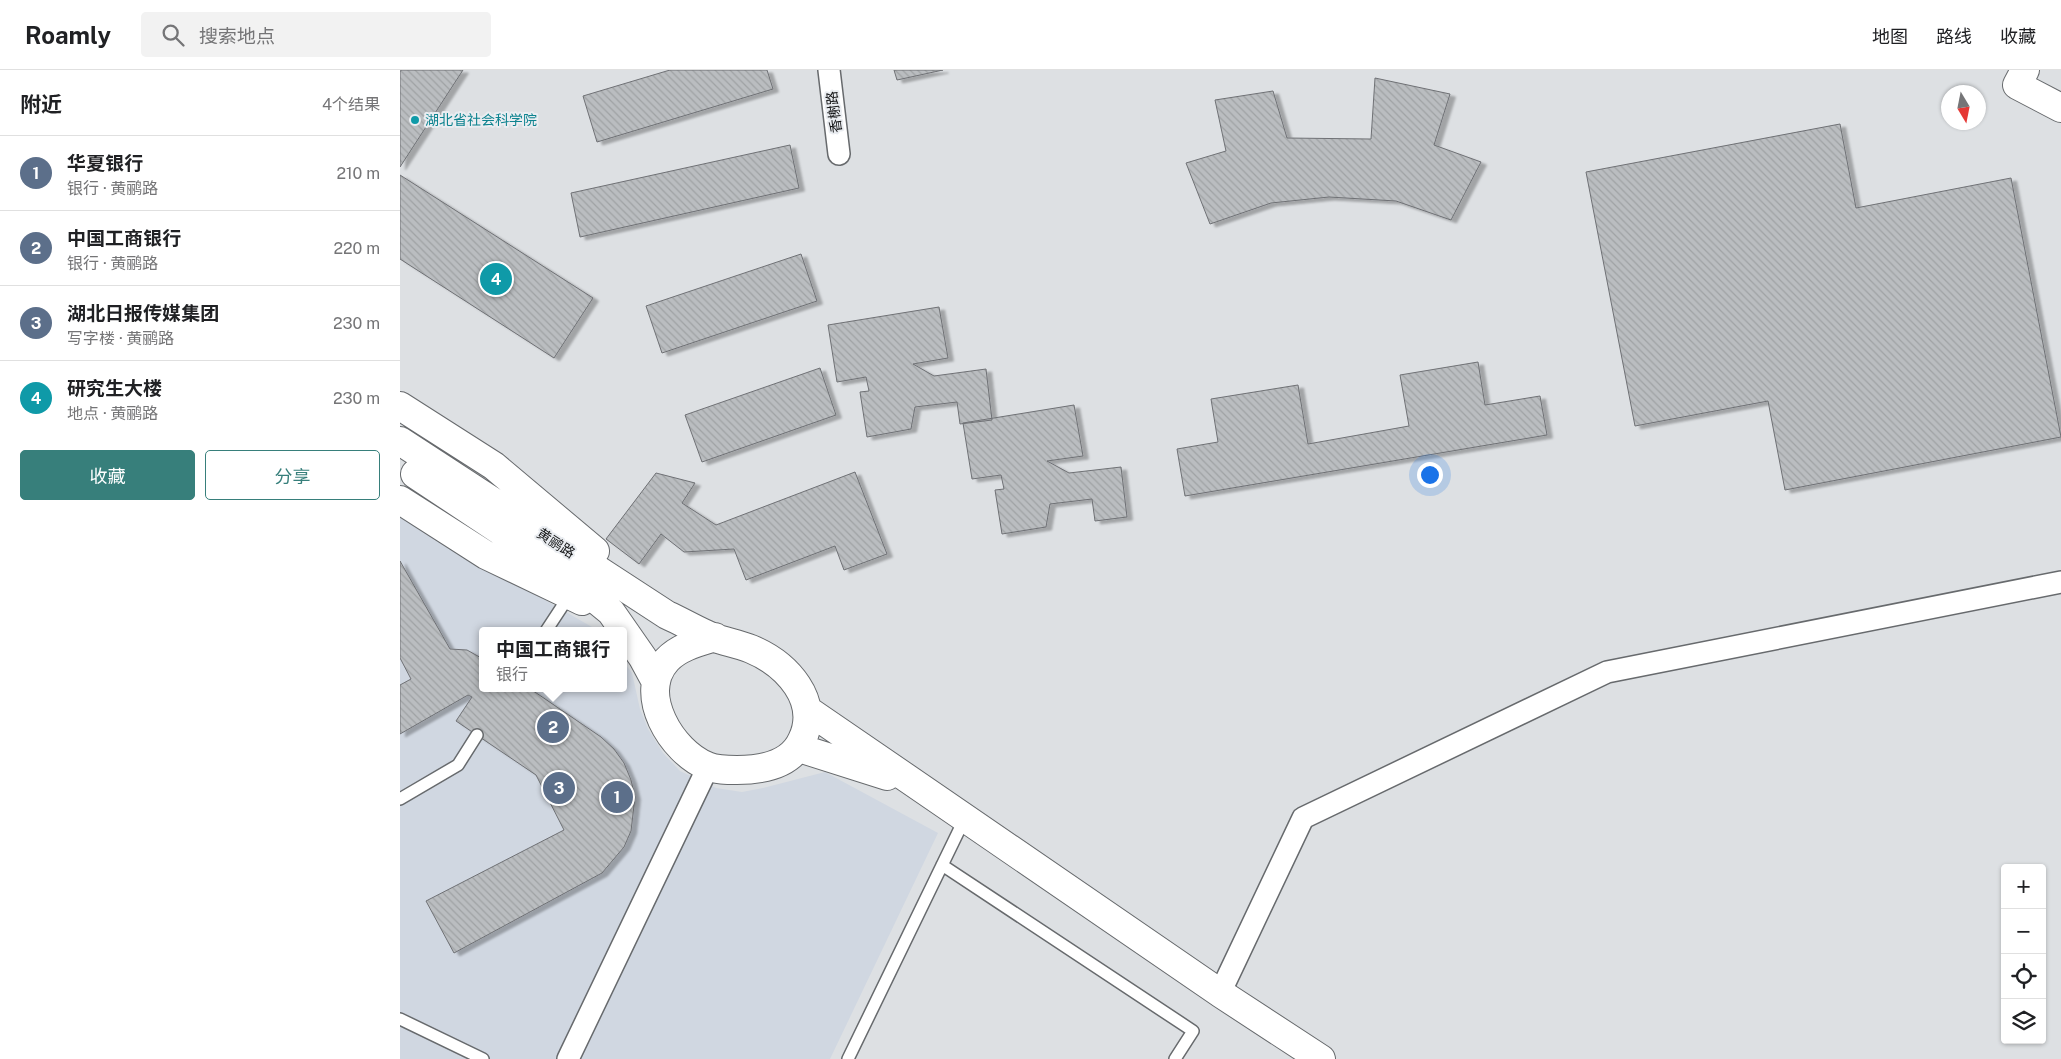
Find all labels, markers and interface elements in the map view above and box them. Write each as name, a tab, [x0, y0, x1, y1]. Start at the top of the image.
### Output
search box	[141, 12, 491, 57]
text: Roamly	[25, 21, 111, 49]
icon: search	[159, 21, 187, 49]
text: 搜索地点	[199, 25, 275, 47]
text: 地图	[1872, 26, 1908, 47]
text: 路线	[1936, 26, 1972, 47]
text: 收藏	[2000, 26, 2036, 47]
north arrow	[1941, 85, 1986, 130]
street label: 香榭路	[824, 90, 844, 134]
text: 附近	[20, 92, 62, 117]
text: 4个结果	[322, 95, 380, 114]
place label: 湖北省社会科学院	[425, 112, 537, 128]
marker: 湖北省社会科学院	[409, 114, 421, 126]
text: 华夏银行	[67, 152, 143, 174]
text: 1	[33, 164, 39, 183]
text: 210 m	[336, 164, 380, 183]
text: 银行 · 黄鹂路	[67, 179, 158, 198]
text: 中国工商银行	[67, 227, 181, 249]
text: 2	[31, 239, 41, 258]
text: 220 m	[333, 239, 380, 258]
text: 银行 · 黄鹂路	[67, 254, 158, 273]
pin: 4	[480, 260, 512, 298]
text: 湖北日报传媒集团	[67, 302, 219, 324]
text: 3	[31, 314, 41, 333]
text: 230 m	[333, 314, 380, 333]
text: 写字楼 · 黄鹂路	[67, 329, 174, 348]
text: 研究生大楼	[67, 377, 162, 399]
text: 4	[31, 389, 41, 408]
text: 230 m	[333, 389, 380, 408]
text: 地点 · 黄鹂路	[67, 404, 158, 423]
button: 收藏	[20, 450, 195, 500]
button: 分享	[205, 450, 380, 500]
your location	[1417, 462, 1443, 488]
street label: 黄鹂路	[534, 525, 578, 561]
popup	[479, 627, 627, 692]
text: 中国工商银行	[496, 638, 610, 660]
text: 银行	[496, 665, 528, 684]
pin: 2	[537, 708, 569, 746]
pin: 3	[543, 769, 575, 807]
pin: 1	[601, 778, 633, 816]
map controls	[2001, 864, 2046, 1044]
button: +	[2001, 864, 2046, 909]
button: −	[2001, 909, 2046, 954]
button: locate	[2001, 954, 2046, 999]
button: layers	[2001, 999, 2046, 1044]

